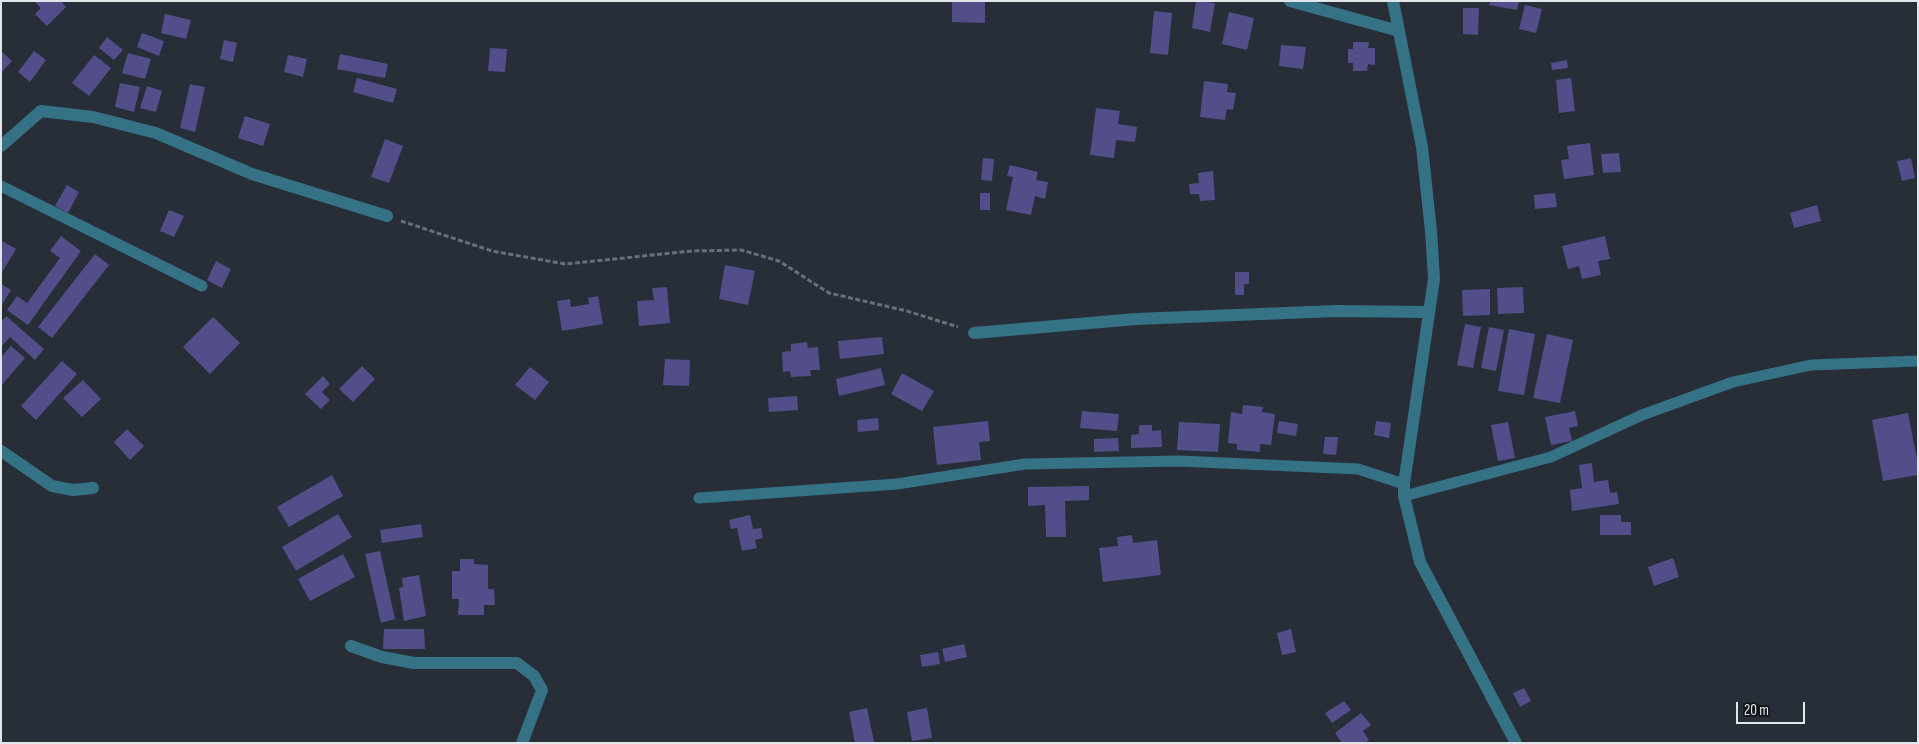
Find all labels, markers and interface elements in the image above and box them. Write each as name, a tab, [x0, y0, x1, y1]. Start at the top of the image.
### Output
scale bar	[1739, 692, 1808, 724]
text: 20 m	[1744, 701, 1769, 720]

